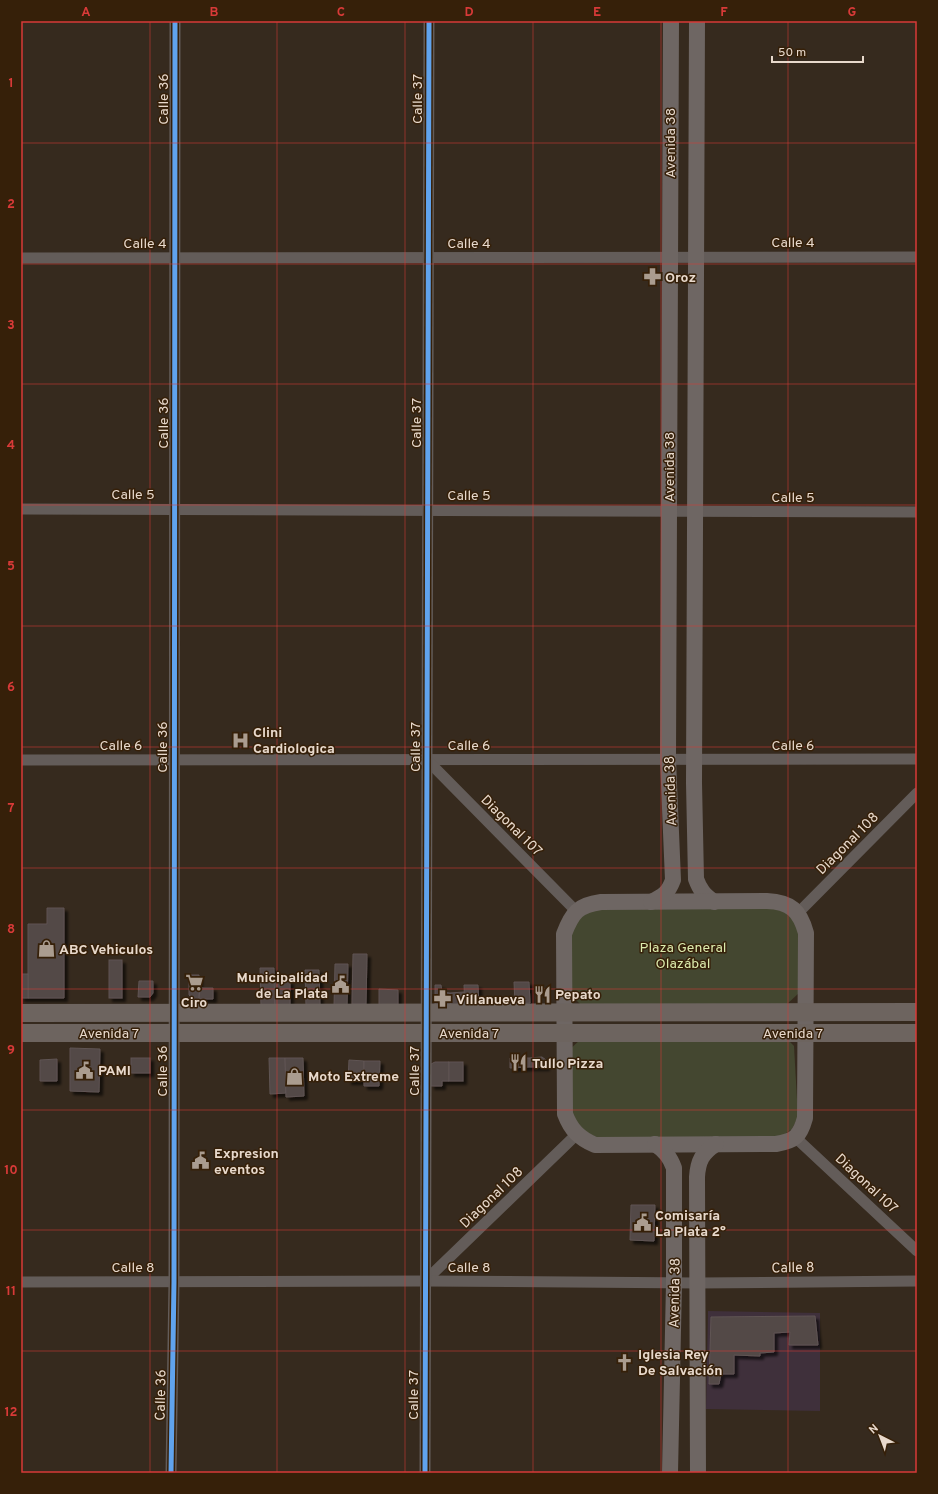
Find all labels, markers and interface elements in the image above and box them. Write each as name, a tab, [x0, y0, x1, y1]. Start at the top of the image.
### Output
text: A	[81, 5, 91, 21]
text: B	[210, 5, 219, 21]
text: C	[337, 5, 345, 21]
text: D	[464, 5, 474, 21]
text: E	[593, 5, 601, 21]
text: F	[720, 5, 728, 21]
text: G	[848, 5, 857, 21]
scale bar	[772, 38, 863, 64]
text: 50 m	[778, 45, 806, 61]
street label: Calle 36	[156, 73, 173, 125]
street label: Calle 37	[410, 74, 427, 124]
text: 1	[8, 76, 14, 92]
street label: Avenida 38	[663, 108, 680, 178]
text: 2	[7, 197, 15, 213]
street label: Calle 4	[771, 235, 815, 252]
street label: Calle 4	[123, 236, 167, 253]
street label: Calle 4	[447, 236, 491, 253]
pharmacy icon: Oroz	[642, 267, 662, 287]
place label: Oroz	[665, 270, 696, 287]
text: 3	[7, 318, 15, 334]
street label: Calle 36	[156, 397, 173, 449]
street label: Calle 37	[409, 398, 426, 448]
street label: Avenida 38	[662, 432, 679, 502]
text: 4	[7, 438, 15, 454]
street label: Calle 5	[111, 487, 155, 504]
street label: Calle 5	[447, 488, 491, 505]
street label: Calle 5	[771, 490, 815, 507]
text: 5	[7, 559, 15, 575]
text: 6	[7, 680, 15, 696]
street label: Calle 36	[155, 721, 172, 773]
street label: Calle 37	[408, 722, 425, 772]
place label: Clini Cardiologica	[253, 725, 335, 758]
hospital icon: Clini Cardiologica	[230, 730, 250, 750]
street label: Calle 6	[100, 738, 142, 755]
street label: Calle 6	[448, 738, 490, 755]
street label: Calle 6	[772, 738, 814, 755]
street label: Avenida 38	[662, 755, 681, 826]
street label: Diagonal 107	[477, 792, 545, 860]
text: 7	[8, 801, 15, 817]
street label: Diagonal 108	[813, 809, 883, 879]
text: 8	[7, 922, 15, 938]
shop icon: ABC Vehiculos	[36, 939, 56, 959]
park label: Plaza General Olazábal	[640, 940, 726, 973]
place label: ABC Vehiculos	[59, 942, 153, 959]
place label: Municipalidad de La Plata	[237, 970, 328, 1003]
supermarket icon: Ciro	[184, 972, 204, 992]
public building icon: Municipalidad de La Plata	[331, 975, 351, 995]
restaurant icon: Pepato	[532, 984, 552, 1004]
place label: Pepato	[555, 987, 601, 1004]
pharmacy icon: Villanueva	[433, 989, 453, 1009]
place label: Villanueva	[456, 992, 525, 1009]
place label: Ciro	[181, 995, 207, 1012]
street label: Avenida 7	[79, 1026, 139, 1043]
street label: Avenida 7	[439, 1026, 499, 1043]
street label: Avenida 7	[763, 1026, 823, 1043]
text: 9	[7, 1043, 15, 1059]
street label: Calle 36	[155, 1045, 172, 1097]
street label: Calle 37	[407, 1046, 424, 1096]
restaurant icon: Tullo Pizza	[509, 1053, 529, 1073]
place label: Tullo Pizza	[532, 1056, 603, 1073]
public building icon: PAMI	[75, 1060, 95, 1080]
place label: PAMI	[98, 1063, 131, 1080]
shop icon: Moto Extreme	[285, 1066, 305, 1086]
place label: Moto Extreme	[308, 1069, 399, 1086]
place label: Expresion eventos	[214, 1146, 279, 1179]
public building icon: Expresion eventos	[191, 1151, 211, 1171]
street label: Diagonal 107	[831, 1151, 901, 1217]
text: 10	[4, 1163, 18, 1179]
street label: Diagonal 108	[457, 1164, 527, 1232]
place label: Comisaría La Plata 2°	[655, 1208, 726, 1241]
public building icon: Comisaría La Plata 2°	[632, 1213, 652, 1233]
street label: Avenida 38	[666, 1258, 685, 1328]
street label: Calle 8	[111, 1260, 155, 1277]
street label: Calle 8	[447, 1260, 491, 1277]
street label: Calle 8	[771, 1260, 815, 1277]
text: 11	[6, 1284, 16, 1300]
place label: Iglesia Rey De Salvación	[638, 1347, 723, 1380]
church icon: Iglesia Rey De Salvación	[615, 1352, 635, 1372]
street label: Calle 36	[153, 1369, 170, 1421]
street label: Calle 37	[406, 1370, 423, 1420]
text: 12	[4, 1405, 18, 1421]
north arrow	[860, 1416, 900, 1456]
text: N	[866, 1421, 882, 1437]

